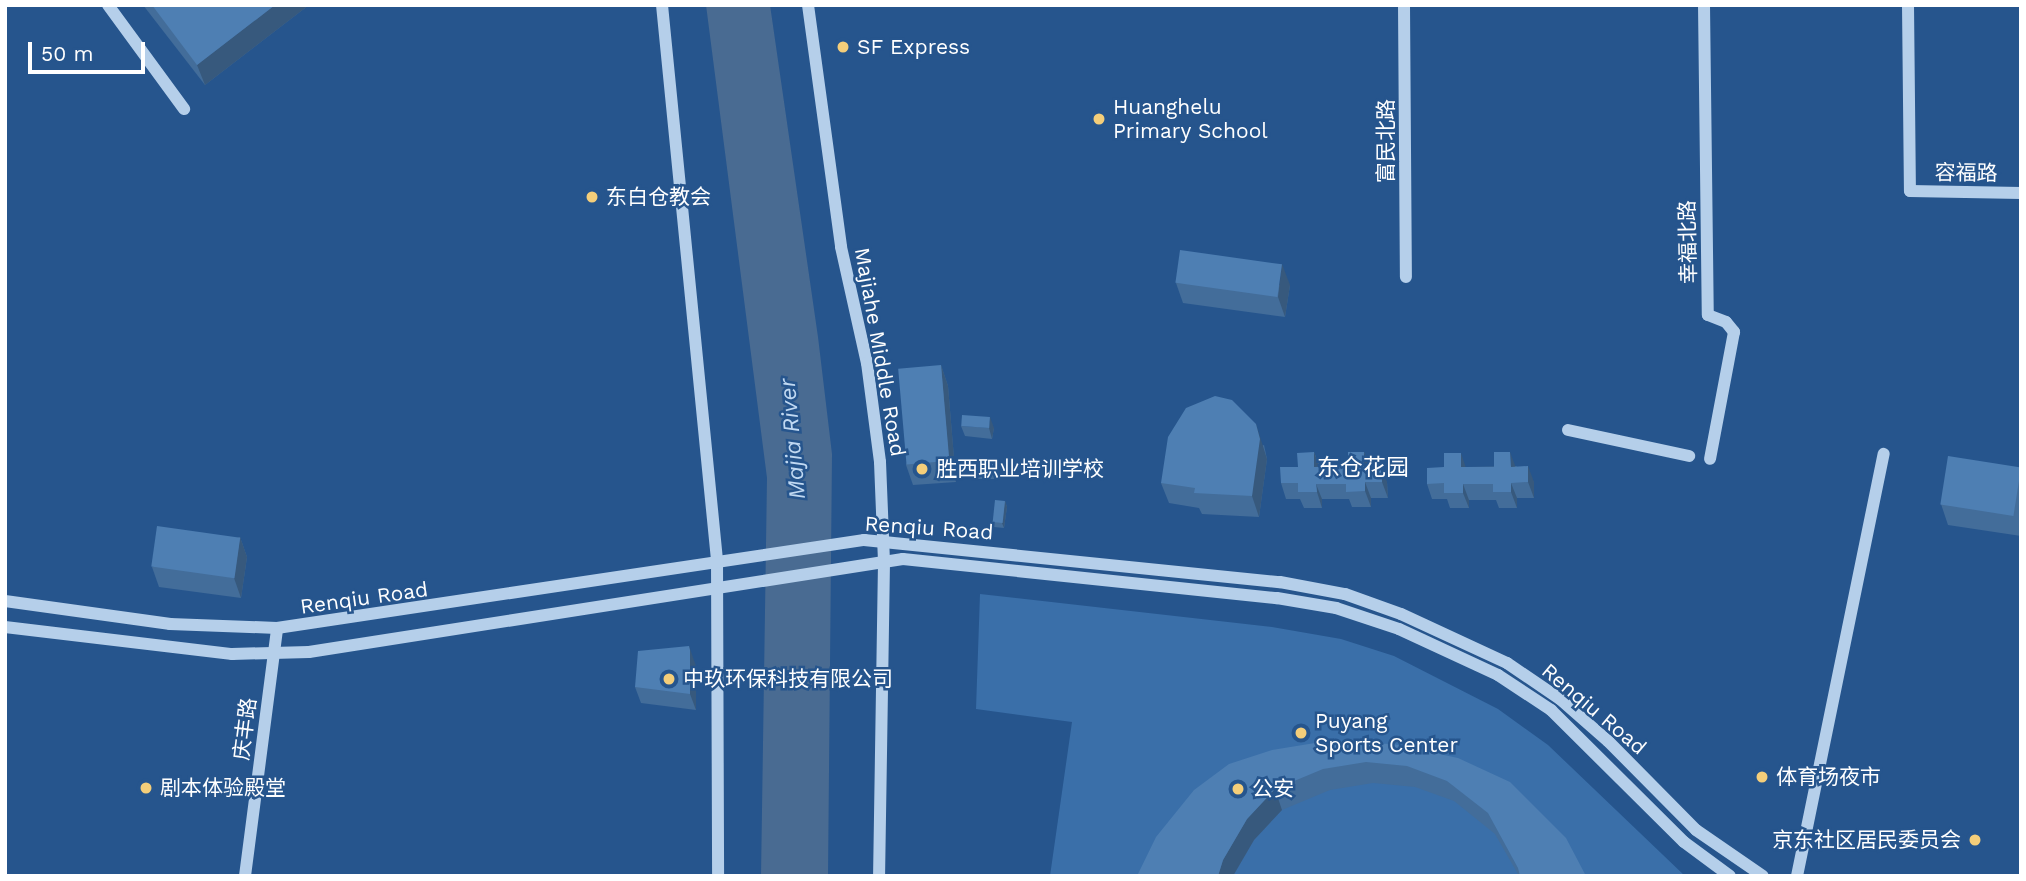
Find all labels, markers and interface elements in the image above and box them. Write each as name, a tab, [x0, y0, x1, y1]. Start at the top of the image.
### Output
scale bar	[32, 28, 149, 72]
place label: SF Express	[857, 34, 971, 60]
marker: SF Express	[835, 39, 851, 55]
text: 50 m	[41, 41, 93, 66]
place label: Huanghelu Primary School	[1113, 94, 1268, 144]
street label: 富民北路	[1373, 99, 1399, 183]
marker: Huanghelu Primary School	[1091, 111, 1107, 127]
street label: 容福路	[1934, 160, 1998, 186]
place label: 东白仓教会	[606, 184, 711, 210]
marker: 东白仓教会	[584, 189, 600, 205]
street label: 幸福北路	[1675, 200, 1701, 284]
street label: Majiahe Middle Road	[849, 245, 911, 459]
water label: Majia River	[774, 377, 812, 501]
district label: 东仓花园	[1317, 454, 1409, 482]
place label: 胜西职业培训学校	[936, 456, 1104, 482]
marker: 胜西职业培训学校	[914, 461, 930, 477]
street label: Renqiu Road	[864, 511, 994, 545]
street label: Renqiu Road	[298, 577, 430, 619]
street label: Renqiu Road	[1537, 658, 1651, 760]
place label: 中玖环保科技有限公司	[683, 666, 893, 692]
marker: 中玖环保科技有限公司	[661, 671, 677, 687]
street label: 庆丰路	[229, 696, 261, 762]
place label: Puyang Sports Center	[1315, 708, 1458, 758]
marker: Puyang Sports Center	[1293, 725, 1309, 741]
place label: 体育场夜市	[1776, 764, 1881, 790]
marker: 体育场夜市	[1754, 769, 1770, 785]
place label: 剧本体验殿堂	[160, 775, 286, 801]
place label: 公安	[1252, 776, 1294, 802]
marker: 剧本体验殿堂	[138, 780, 154, 796]
marker: 公安	[1230, 781, 1246, 797]
place label: 京东社区居民委员会	[1772, 827, 1961, 853]
marker: 京东社区居民委员会	[1967, 832, 1983, 848]

